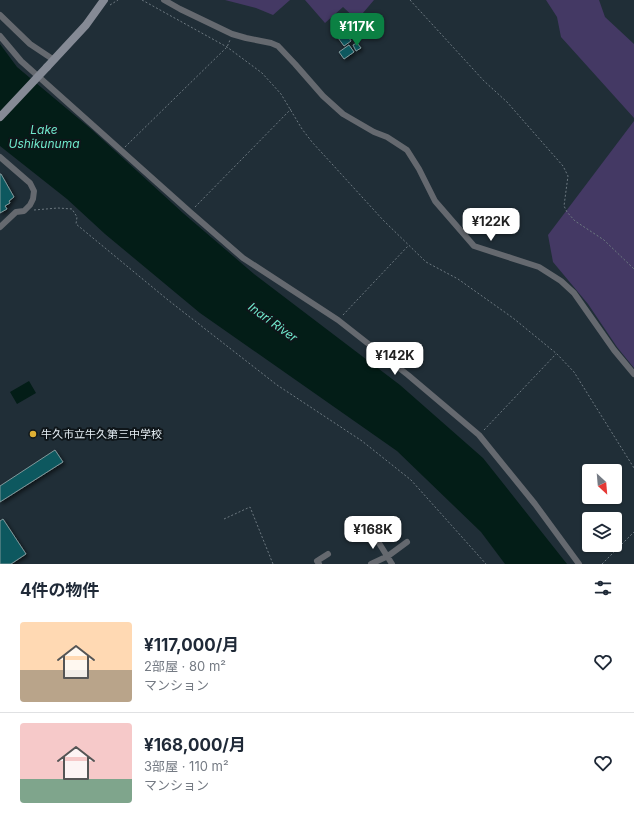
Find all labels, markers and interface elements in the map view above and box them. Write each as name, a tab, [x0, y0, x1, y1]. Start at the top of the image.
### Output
pin: ¥117K	[329, 13, 385, 47]
text: ¥117K	[339, 18, 375, 34]
water label: Lake Ushikunuma	[8, 122, 80, 151]
pin: ¥122K	[463, 208, 519, 242]
text: ¥122K	[472, 213, 510, 229]
water label: Inari River	[245, 299, 301, 345]
pin: ¥142K	[367, 342, 423, 376]
text: ¥142K	[375, 347, 415, 363]
place label: 牛久市立牛久第三中学校	[41, 427, 162, 441]
marker: 牛久市立牛久第三中学校	[28, 429, 38, 439]
north arrow	[582, 464, 622, 504]
map controls	[582, 464, 622, 552]
button: layers	[582, 512, 622, 552]
pin: ¥168K	[345, 516, 401, 550]
text: ¥168K	[353, 521, 393, 537]
icon: filters	[592, 577, 614, 599]
text: 4件の物件	[20, 580, 100, 600]
text: ¥117,000/月	[144, 635, 239, 655]
icon: home	[52, 638, 100, 686]
icon: heart	[592, 651, 614, 673]
text: 2部屋 · 80 m²	[144, 658, 226, 674]
text: マンション	[144, 677, 209, 693]
text: ¥168,000/月	[144, 735, 246, 755]
icon: home	[52, 739, 100, 787]
icon: heart	[592, 752, 614, 774]
text: 3部屋 · 110 m²	[144, 758, 229, 774]
text: マンション	[144, 777, 209, 793]

